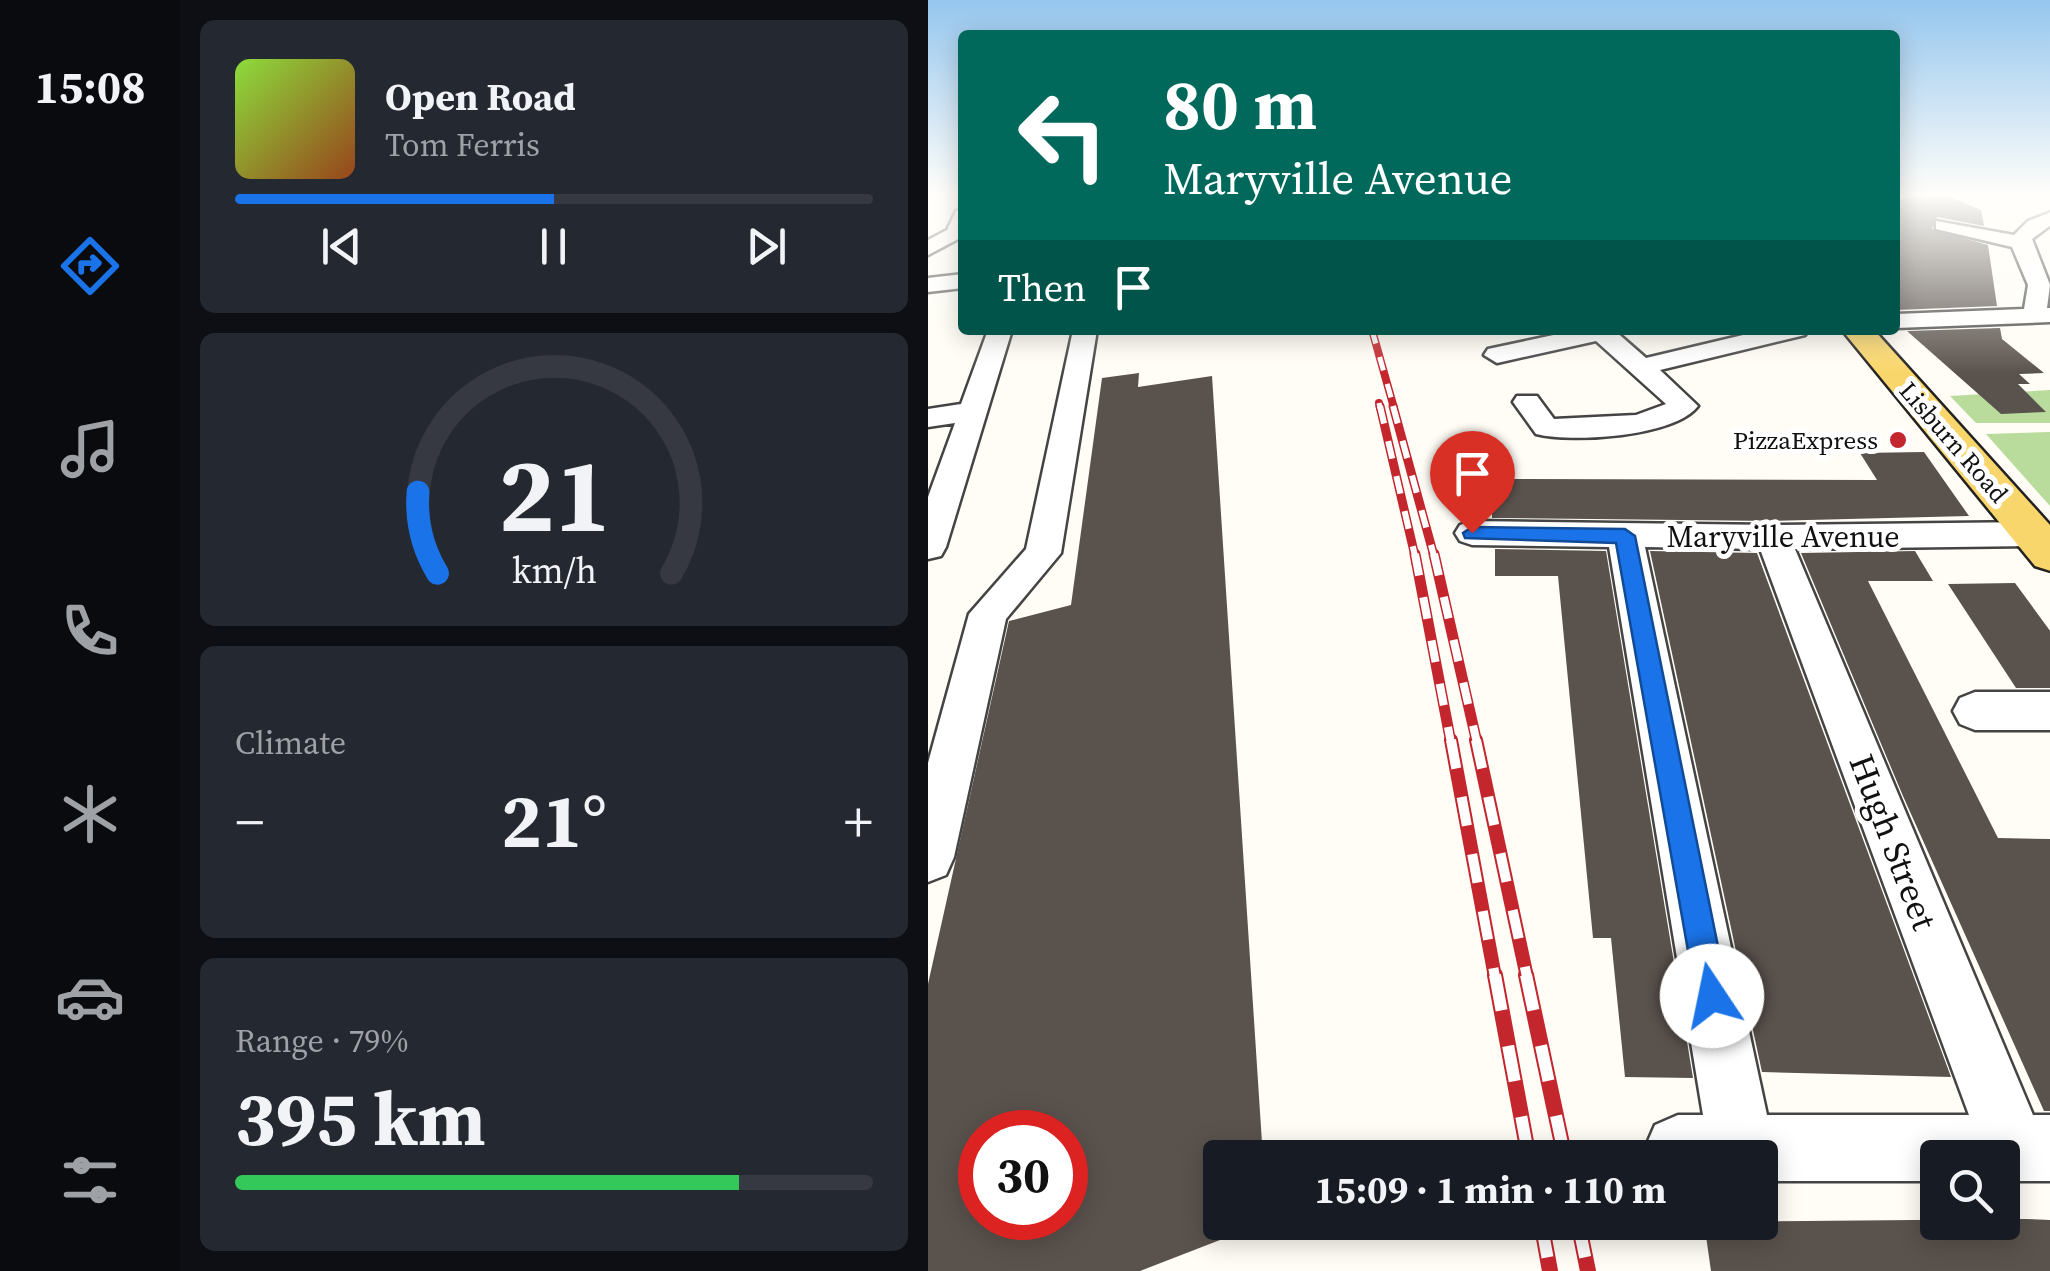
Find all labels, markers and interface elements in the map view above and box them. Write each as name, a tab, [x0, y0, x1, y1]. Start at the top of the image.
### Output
text: 15:08	[34, 56, 146, 118]
text: 80 m	[1163, 56, 1317, 152]
icon: left	[998, 70, 1128, 200]
text: Open Road	[385, 71, 576, 123]
text: Tom Ferris	[385, 123, 540, 167]
text: Maryville Avenue	[1163, 147, 1512, 209]
icon: previous	[314, 219, 369, 274]
icon: pause	[526, 219, 581, 274]
icon: next	[739, 219, 794, 274]
icon: directions	[55, 231, 125, 301]
icon: arrive	[1106, 260, 1161, 315]
text: Then	[998, 262, 1086, 314]
street label: Lisburn Road	[1892, 374, 2016, 510]
icon: music	[55, 414, 125, 484]
text: 21	[498, 423, 610, 566]
place label: PizzaExpress	[1733, 423, 1878, 457]
marker: PizzaExpress	[1887, 429, 1909, 451]
pin	[1430, 431, 1515, 534]
icon: arrive	[1445, 446, 1500, 501]
street label: Maryville Avenue	[1667, 516, 1899, 557]
text: km/h	[511, 546, 597, 595]
icon: phone	[55, 596, 125, 666]
text: Climate	[235, 721, 346, 765]
street label: Hugh Street	[1838, 747, 1949, 937]
text: 21°	[501, 769, 607, 872]
icon: climate	[55, 779, 125, 849]
text: −	[235, 784, 264, 859]
text: +	[844, 784, 873, 859]
position arrow	[1660, 944, 1764, 1048]
icon: car	[55, 962, 125, 1032]
text: Range · 79%	[235, 1019, 409, 1063]
text: 395 km	[235, 1067, 486, 1170]
speed limit sign: 30	[958, 1110, 1088, 1240]
map controls	[1920, 1140, 2020, 1240]
button: search	[1920, 1140, 2020, 1240]
icon: filters	[55, 1145, 125, 1215]
text: 15:09 · 1 min · 110 m	[1314, 1164, 1667, 1216]

